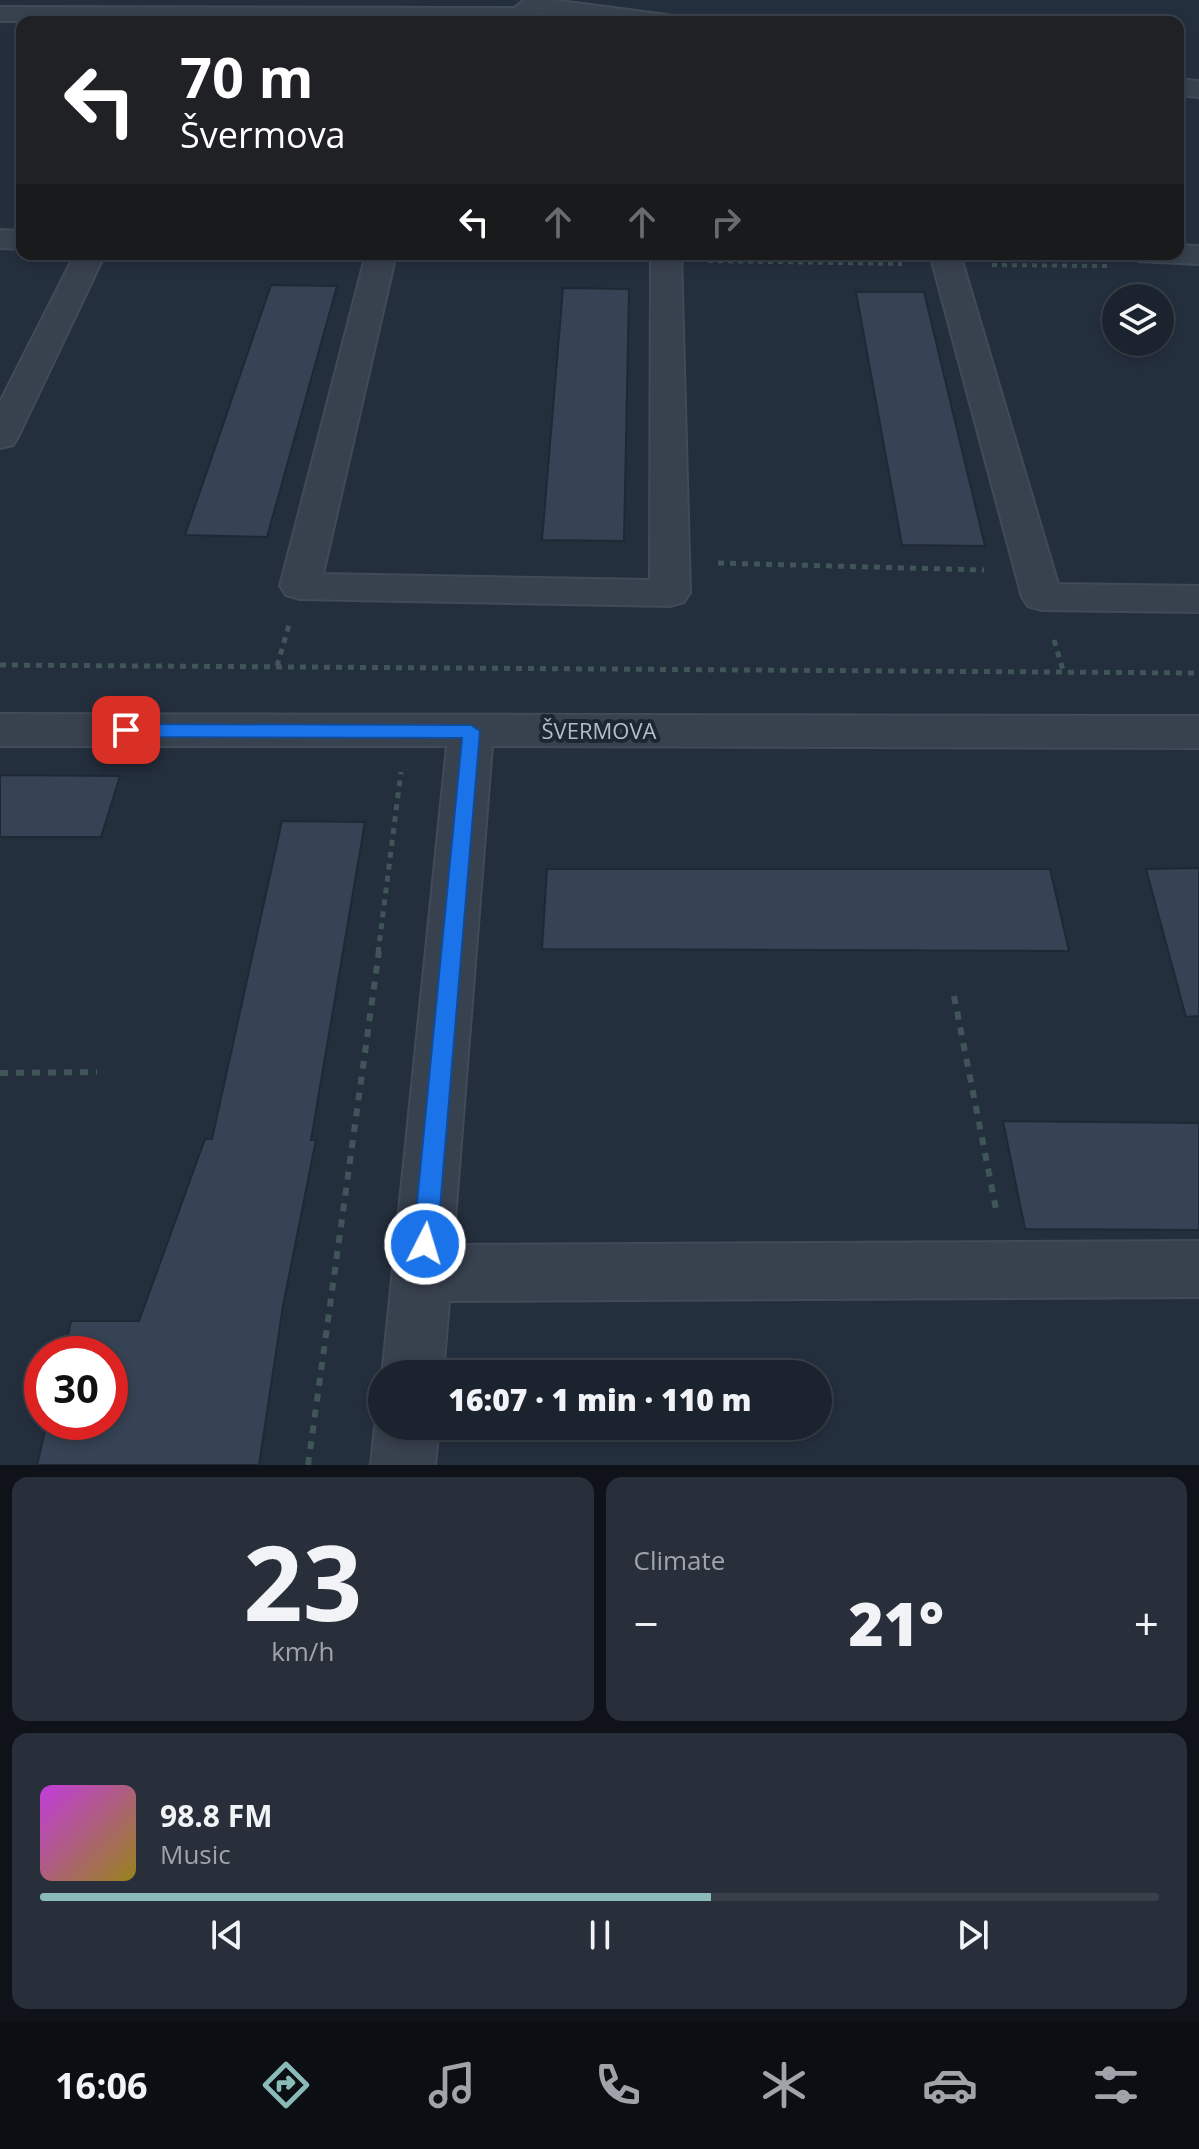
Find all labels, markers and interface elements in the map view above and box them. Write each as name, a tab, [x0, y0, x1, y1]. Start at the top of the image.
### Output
text: 70 m	[180, 38, 314, 114]
icon: left	[48, 48, 152, 152]
text: Švermova	[180, 110, 346, 159]
icon: left	[452, 200, 496, 244]
icon: ahead	[536, 200, 580, 244]
icon: ahead	[620, 200, 664, 244]
icon: right	[704, 200, 748, 244]
map controls	[1102, 284, 1174, 356]
button: layers	[1102, 284, 1174, 356]
pin	[92, 696, 160, 764]
icon: arrive	[104, 708, 148, 752]
street label: ŠVERMOVA	[542, 715, 657, 745]
position arrow	[383, 1202, 467, 1286]
speed limit sign: 30	[24, 1336, 128, 1440]
text: 16:07 · 1 min · 110 m	[448, 1379, 752, 1420]
text: 23	[243, 1510, 362, 1651]
text: Climate	[634, 1542, 725, 1578]
text: 21°	[848, 1582, 944, 1664]
text: −	[634, 1593, 659, 1653]
text: +	[1134, 1593, 1159, 1653]
text: km/h	[271, 1633, 334, 1669]
text: 98.8 FM	[160, 1795, 273, 1836]
text: Music	[160, 1836, 231, 1872]
icon: previous	[205, 1913, 249, 1957]
icon: pause	[578, 1913, 622, 1957]
icon: next	[951, 1913, 995, 1957]
icon: directions	[258, 2057, 314, 2113]
icon: music	[424, 2057, 480, 2113]
icon: phone	[590, 2057, 646, 2113]
icon: climate	[756, 2057, 812, 2113]
icon: car	[922, 2057, 978, 2113]
icon: filters	[1088, 2057, 1144, 2113]
text: 16:06	[55, 2061, 148, 2110]

